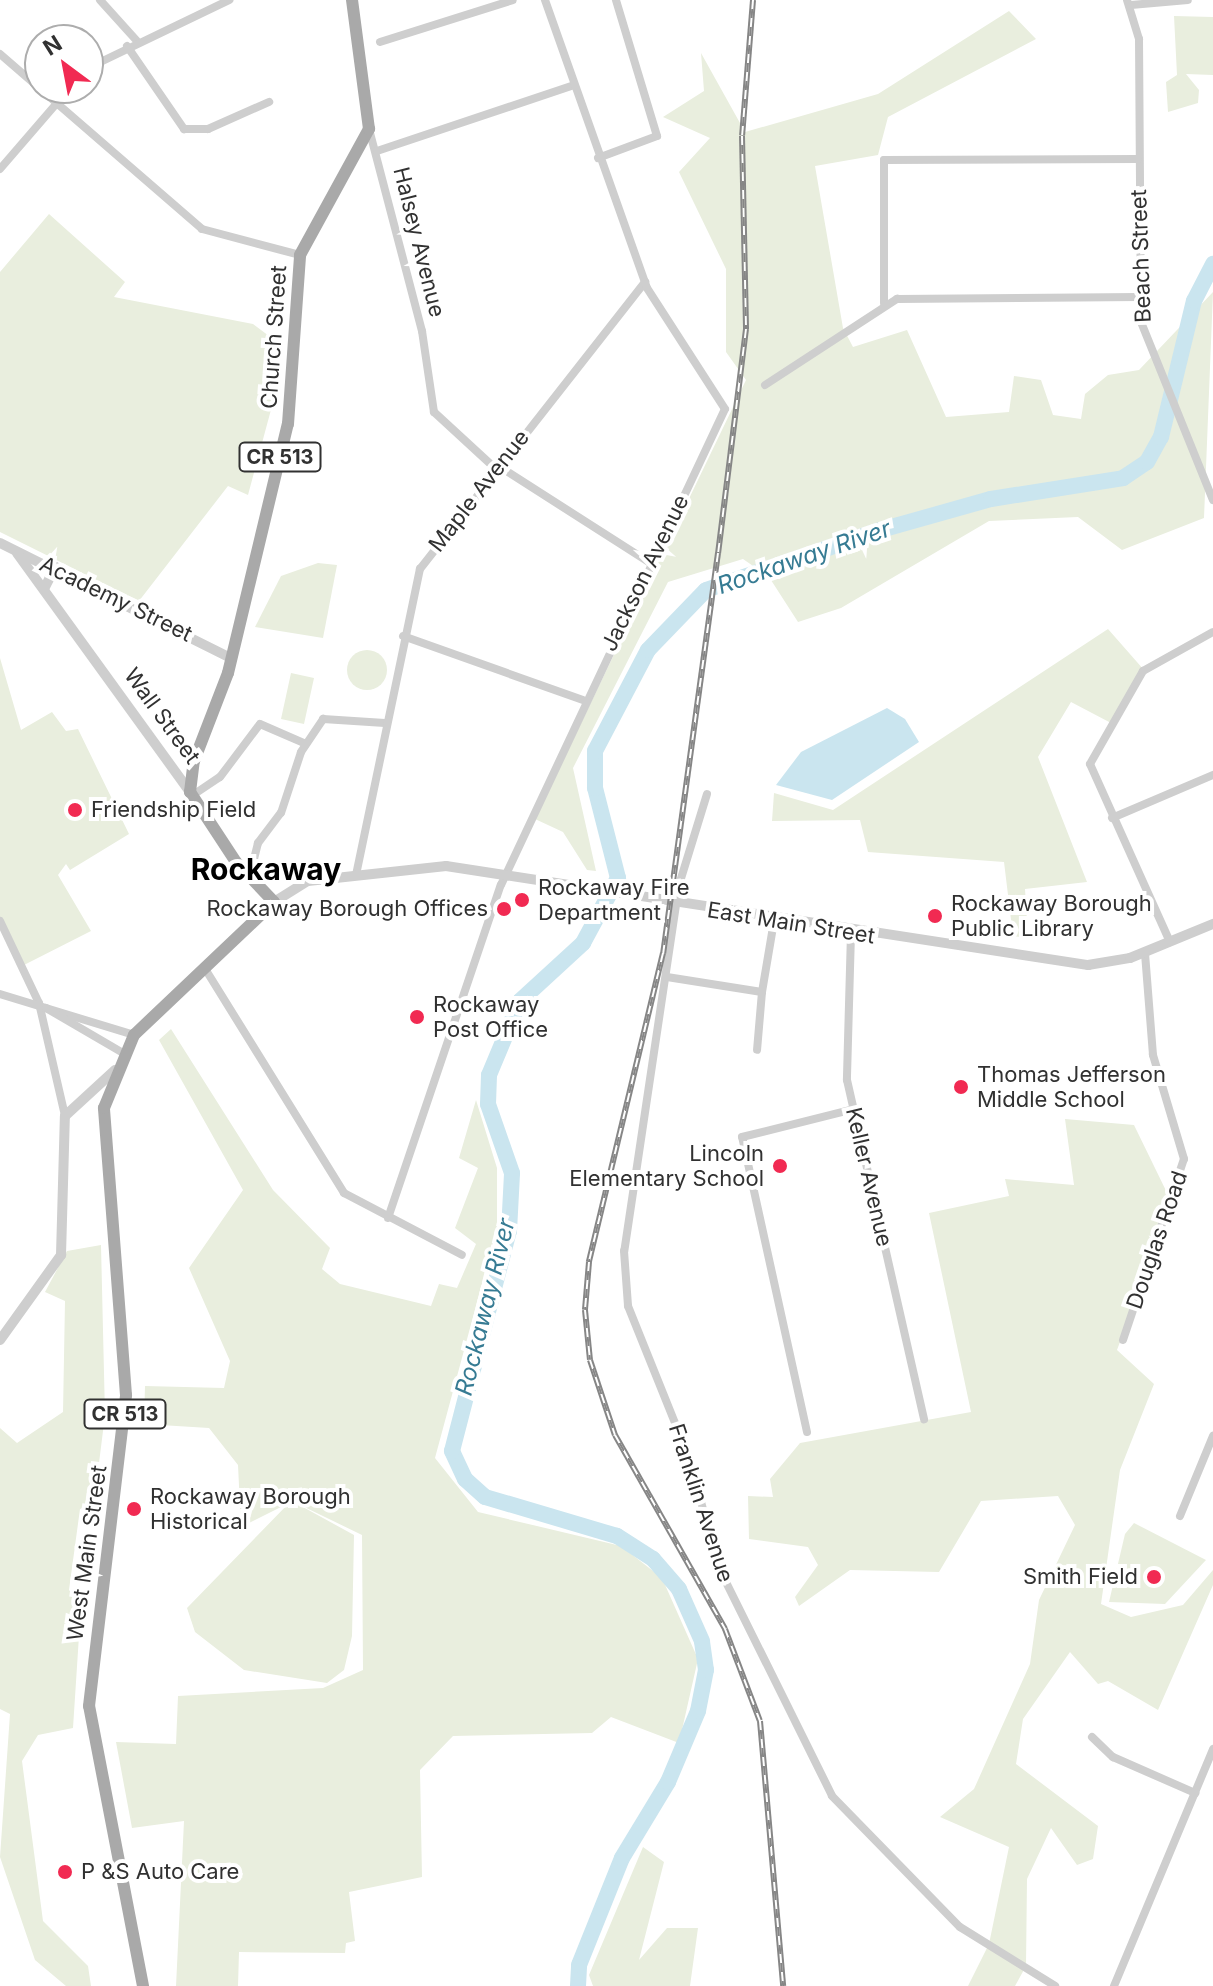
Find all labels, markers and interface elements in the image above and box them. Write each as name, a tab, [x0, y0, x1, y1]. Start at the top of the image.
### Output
north arrow	[24, 24, 104, 104]
text: N	[38, 30, 66, 61]
street label: Halsey Avenue	[388, 164, 450, 320]
street label: Beach Street	[1125, 189, 1157, 323]
street label: Church Street	[256, 264, 292, 410]
street label: Maple Avenue	[423, 425, 535, 557]
road number: CR 513	[238, 441, 322, 473]
street label: Jackson Avenue	[596, 490, 694, 656]
water label: Rockaway River	[713, 514, 895, 600]
street label: Academy Street	[36, 551, 196, 647]
street label: Wall Street	[118, 663, 206, 769]
place label: Friendship Field	[91, 797, 256, 823]
marker: Friendship Field	[66, 801, 84, 819]
district label: Rockaway	[191, 851, 341, 887]
place label: Rockaway Fire Department	[538, 874, 690, 926]
place label: Rockaway Borough Public Library	[951, 890, 1152, 942]
marker: Rockaway Fire Department	[513, 891, 531, 909]
place label: Rockaway Borough Offices	[206, 896, 488, 922]
street label: East Main Street	[705, 897, 877, 949]
marker: Rockaway Borough Offices	[495, 900, 513, 918]
marker: Rockaway Borough Public Library	[926, 907, 944, 925]
place label: Rockaway Post Office	[433, 991, 548, 1042]
marker: Rockaway Post Office	[408, 1008, 426, 1026]
place label: Thomas Jefferson Middle School	[977, 1061, 1166, 1112]
marker: Thomas Jefferson Middle School	[952, 1078, 970, 1096]
street label: Keller Avenue	[840, 1105, 898, 1249]
place label: Lincoln Elementary School	[569, 1140, 764, 1192]
marker: Lincoln Elementary School	[771, 1157, 789, 1175]
street label: Douglas Road	[1121, 1168, 1193, 1312]
water label: Rockaway River	[449, 1215, 521, 1399]
road number: CR 513	[83, 1398, 167, 1430]
street label: Franklin Avenue	[663, 1420, 739, 1586]
street label: West Main Street	[62, 1463, 112, 1643]
place label: Rockaway Borough Historical	[150, 1483, 351, 1534]
marker: Rockaway Borough Historical	[125, 1500, 143, 1518]
place label: Smith Field	[1023, 1564, 1138, 1590]
marker: Smith Field	[1145, 1568, 1163, 1586]
place label: P &S Auto Care	[81, 1859, 239, 1885]
marker: P &S Auto Care	[56, 1863, 74, 1881]

